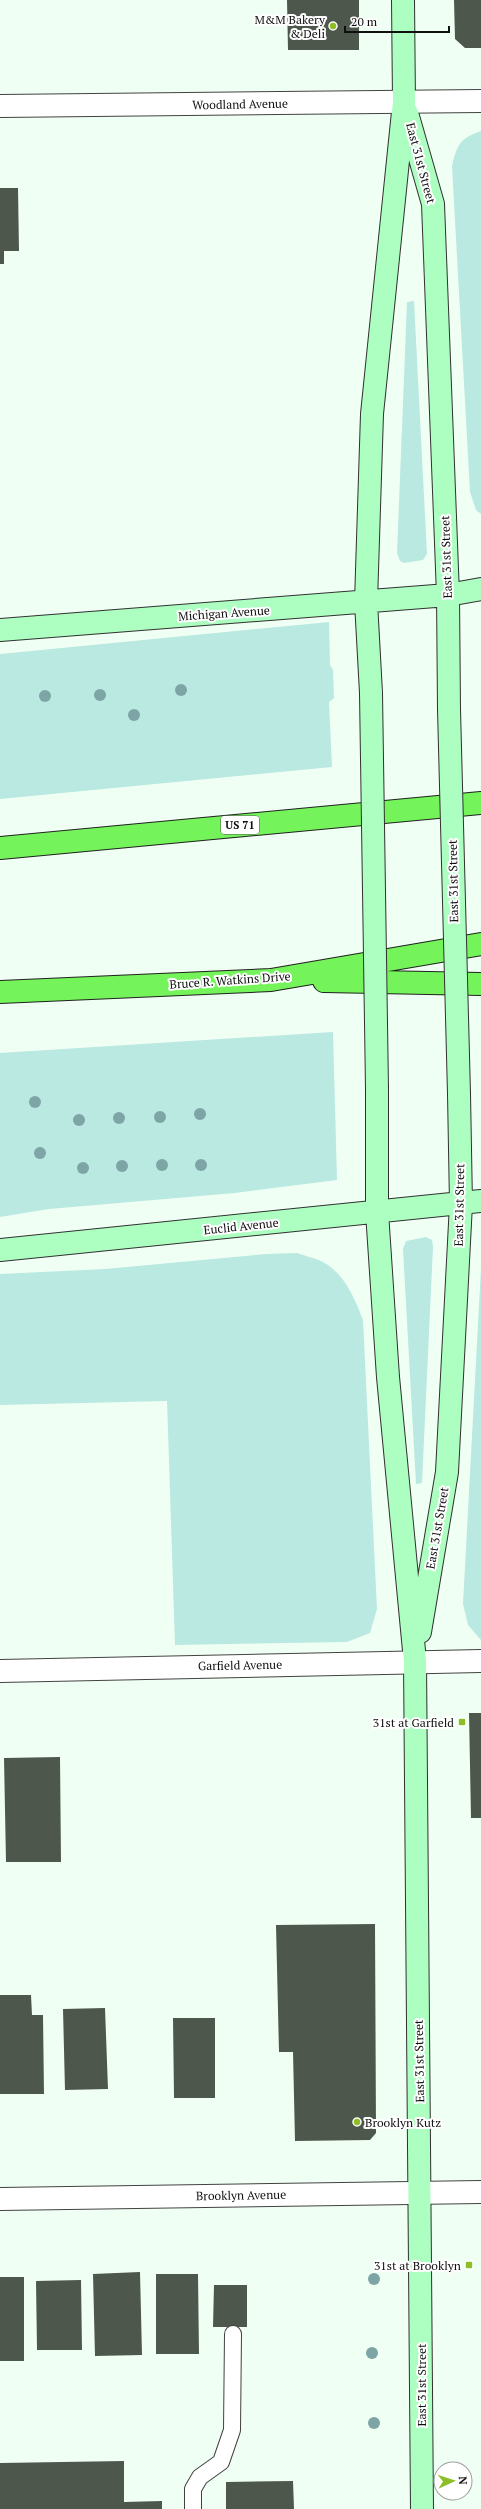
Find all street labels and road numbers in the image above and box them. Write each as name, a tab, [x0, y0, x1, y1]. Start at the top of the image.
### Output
street label: Woodland Avenue	[192, 96, 288, 112]
street label: East 31st Street	[403, 121, 439, 206]
street label: East 31st Street	[437, 515, 455, 599]
street label: Michigan Avenue	[178, 602, 270, 624]
road number: US 71	[221, 816, 259, 834]
street label: East 31st Street	[445, 839, 461, 923]
street label: Bruce R. Watkins Drive	[169, 968, 291, 992]
street label: East 31st Street	[451, 1163, 467, 1247]
street label: Euclid Avenue	[203, 1215, 279, 1237]
street label: East 31st Street	[422, 1485, 452, 1570]
street label: Garfield Avenue	[198, 1657, 282, 1673]
street label: East 31st Street	[411, 2019, 427, 2103]
street label: Brooklyn Avenue	[196, 2187, 286, 2203]
street label: East 31st Street	[414, 2343, 429, 2426]

